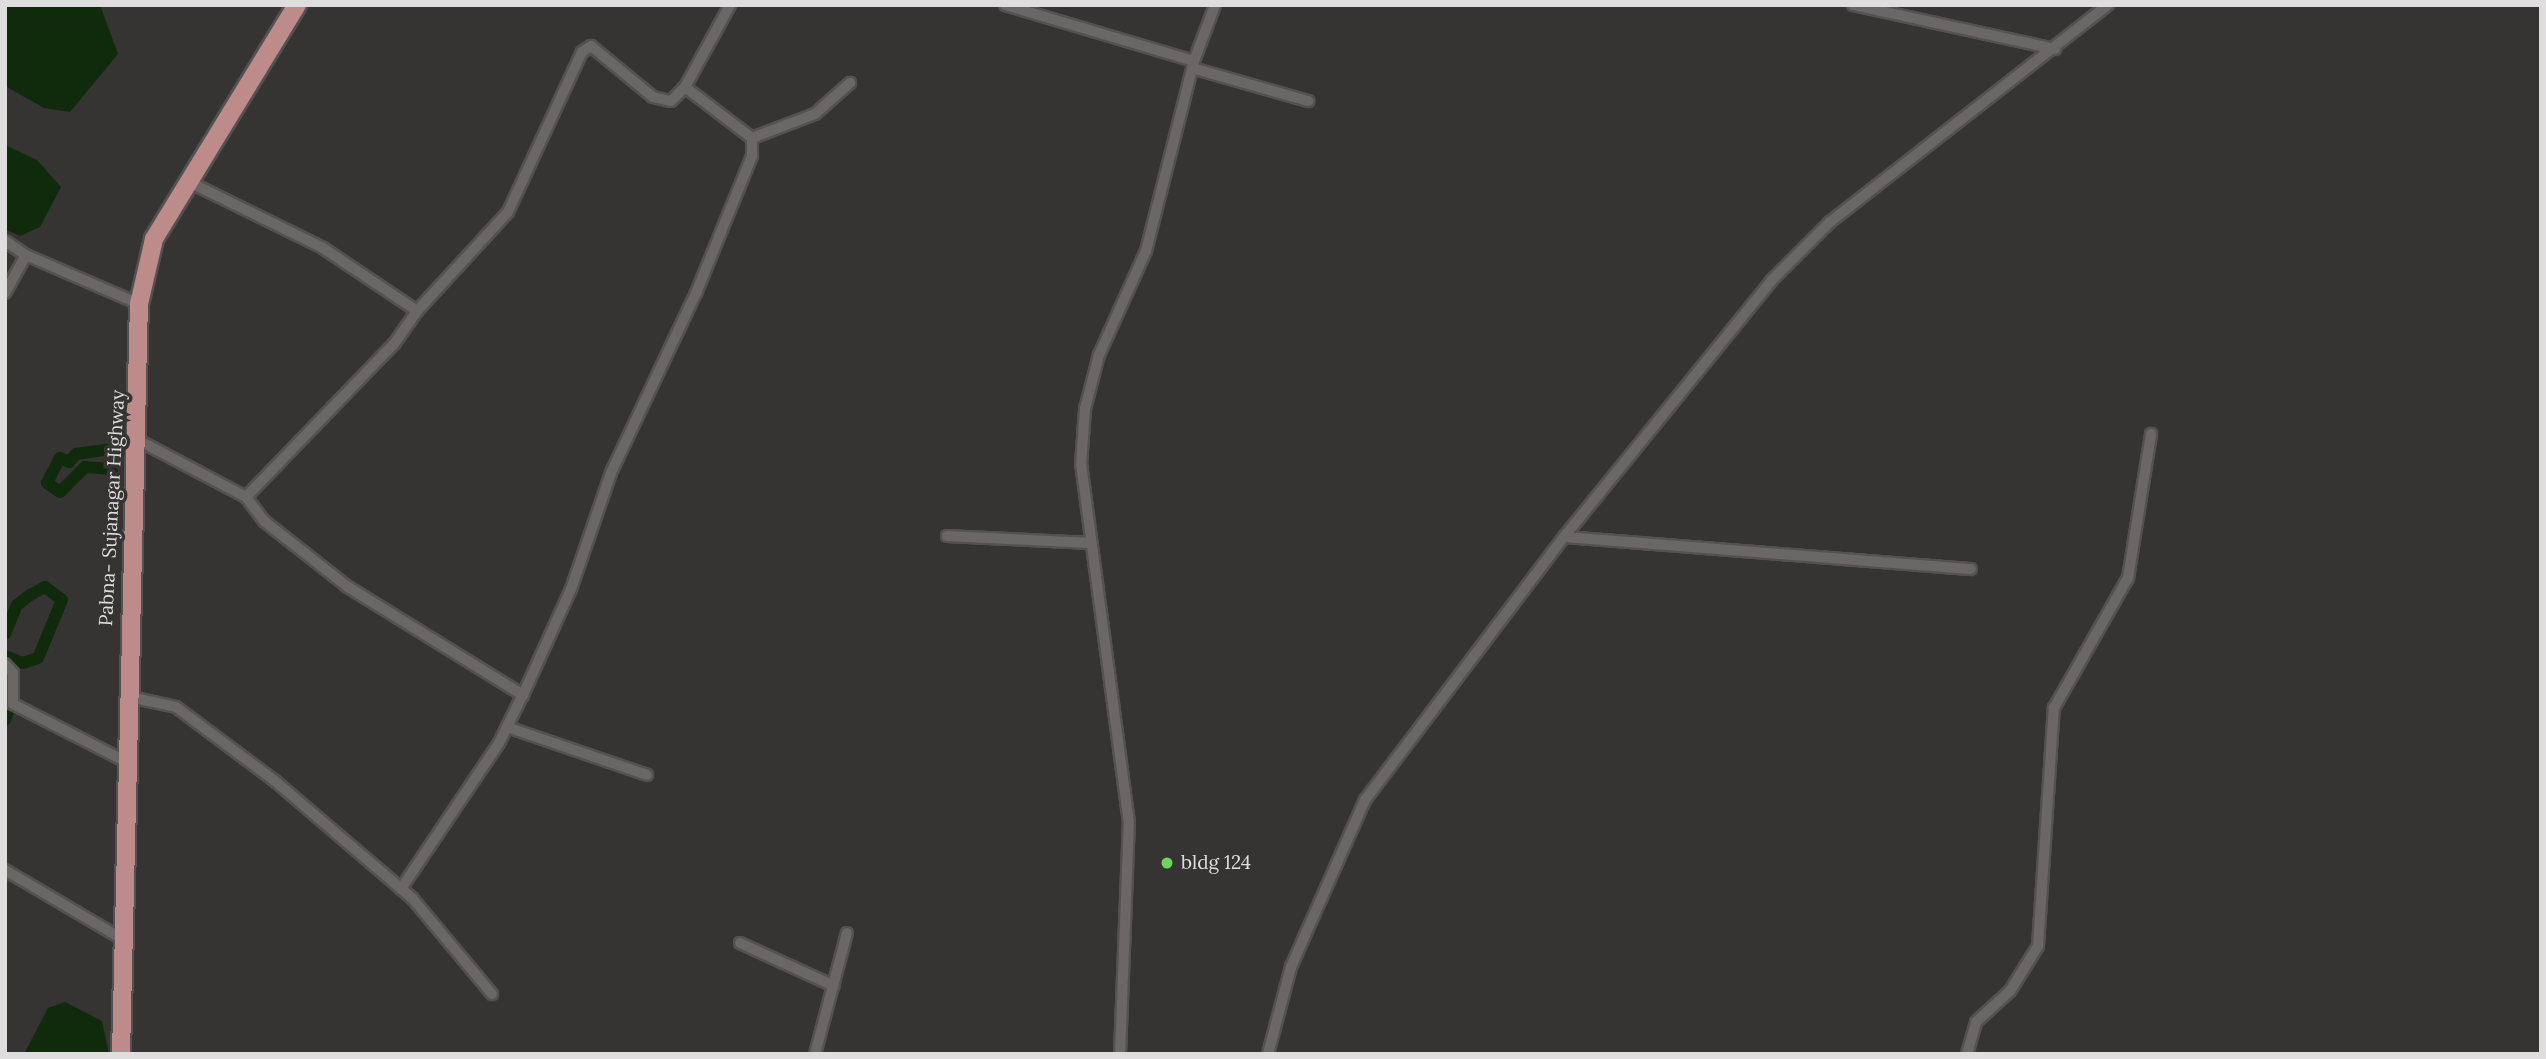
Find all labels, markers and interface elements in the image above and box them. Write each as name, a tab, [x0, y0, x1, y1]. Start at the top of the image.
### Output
street label: Pabna- Sujanagar Highway	[94, 389, 130, 627]
place label: bldg 124	[1181, 852, 1251, 874]
marker: bldg 124	[1159, 855, 1175, 871]

